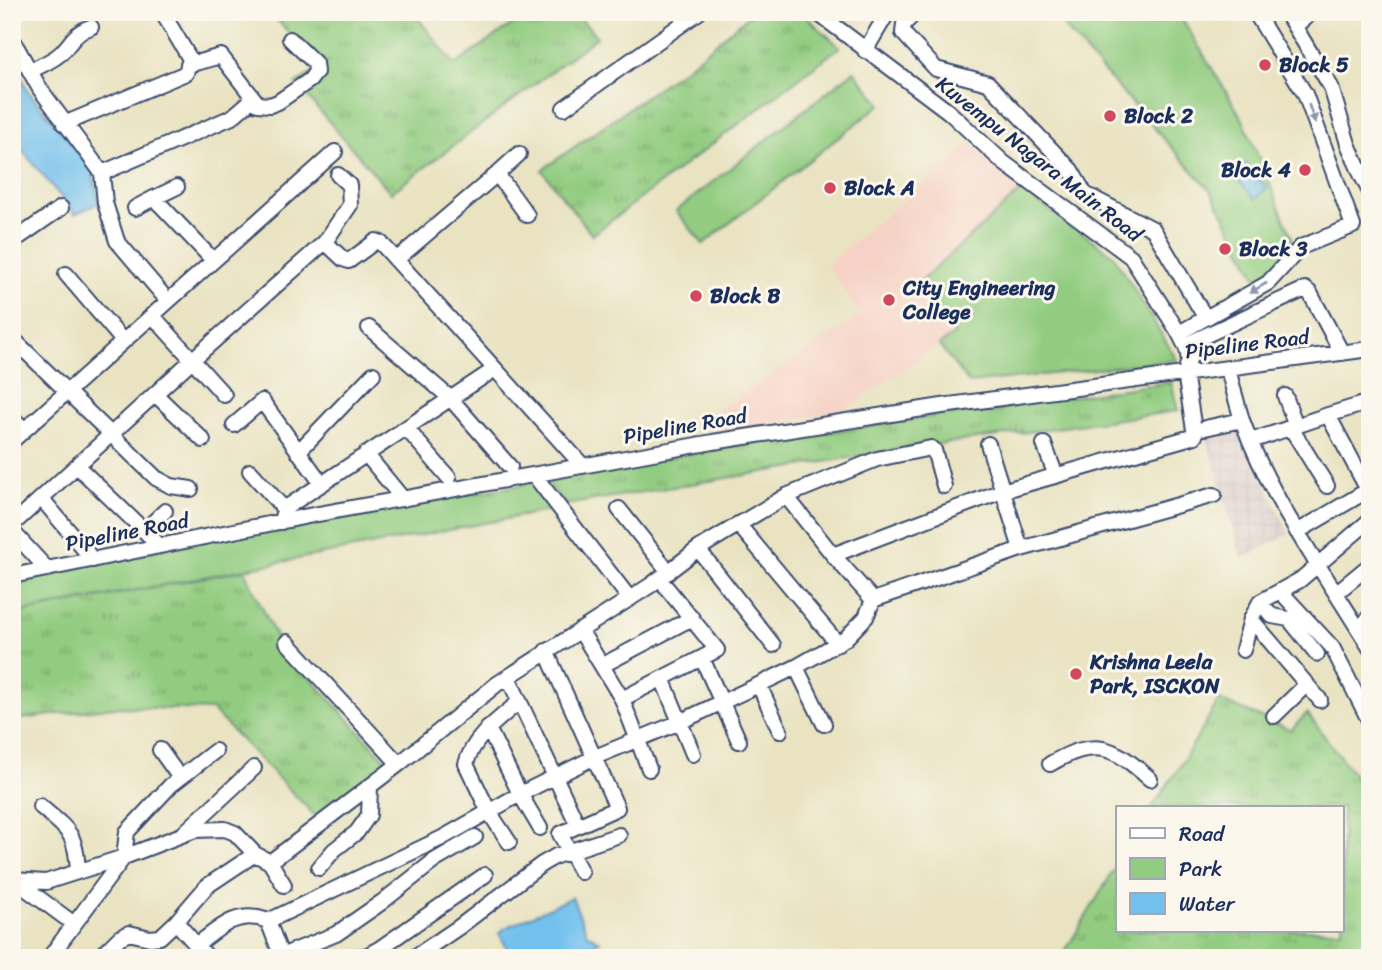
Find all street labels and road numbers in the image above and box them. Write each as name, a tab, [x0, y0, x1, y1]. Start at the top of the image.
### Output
street label: Kuvempu Nagara Main Road	[927, 66, 1152, 253]
street label: Pipeline Road	[1183, 317, 1313, 370]
street label: Pipeline Road	[620, 396, 752, 456]
street label: Pipeline Road	[62, 501, 194, 563]

